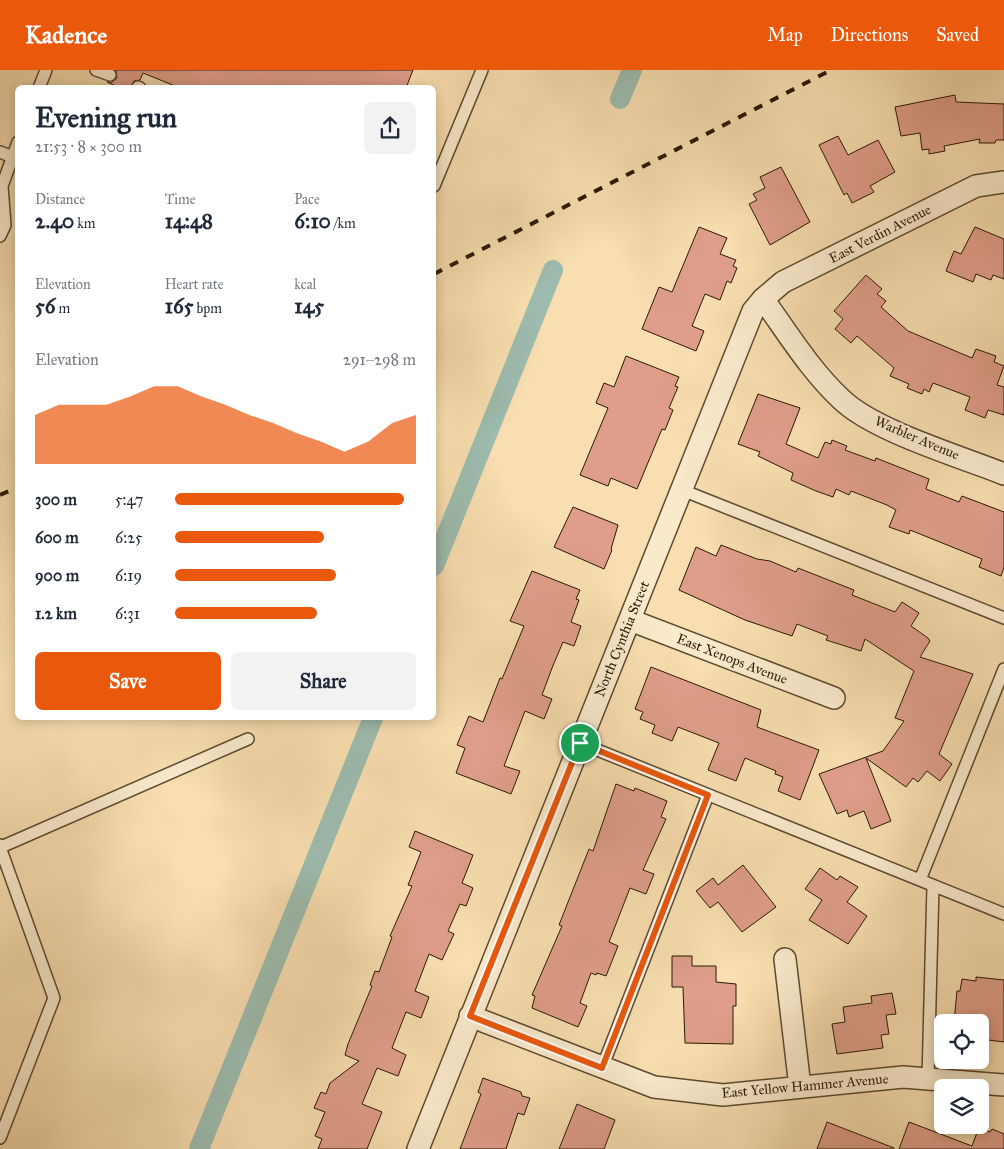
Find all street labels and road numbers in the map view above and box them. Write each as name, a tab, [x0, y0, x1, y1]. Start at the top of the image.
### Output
street label: East Verdin Avenue	[826, 201, 934, 267]
street label: Warbler Avenue	[872, 413, 962, 464]
street label: North Cynthia Street	[591, 578, 653, 700]
street label: East Xenops Avenue	[674, 630, 790, 688]
street label: East Yellow Hammer Avenue	[721, 1070, 889, 1102]

